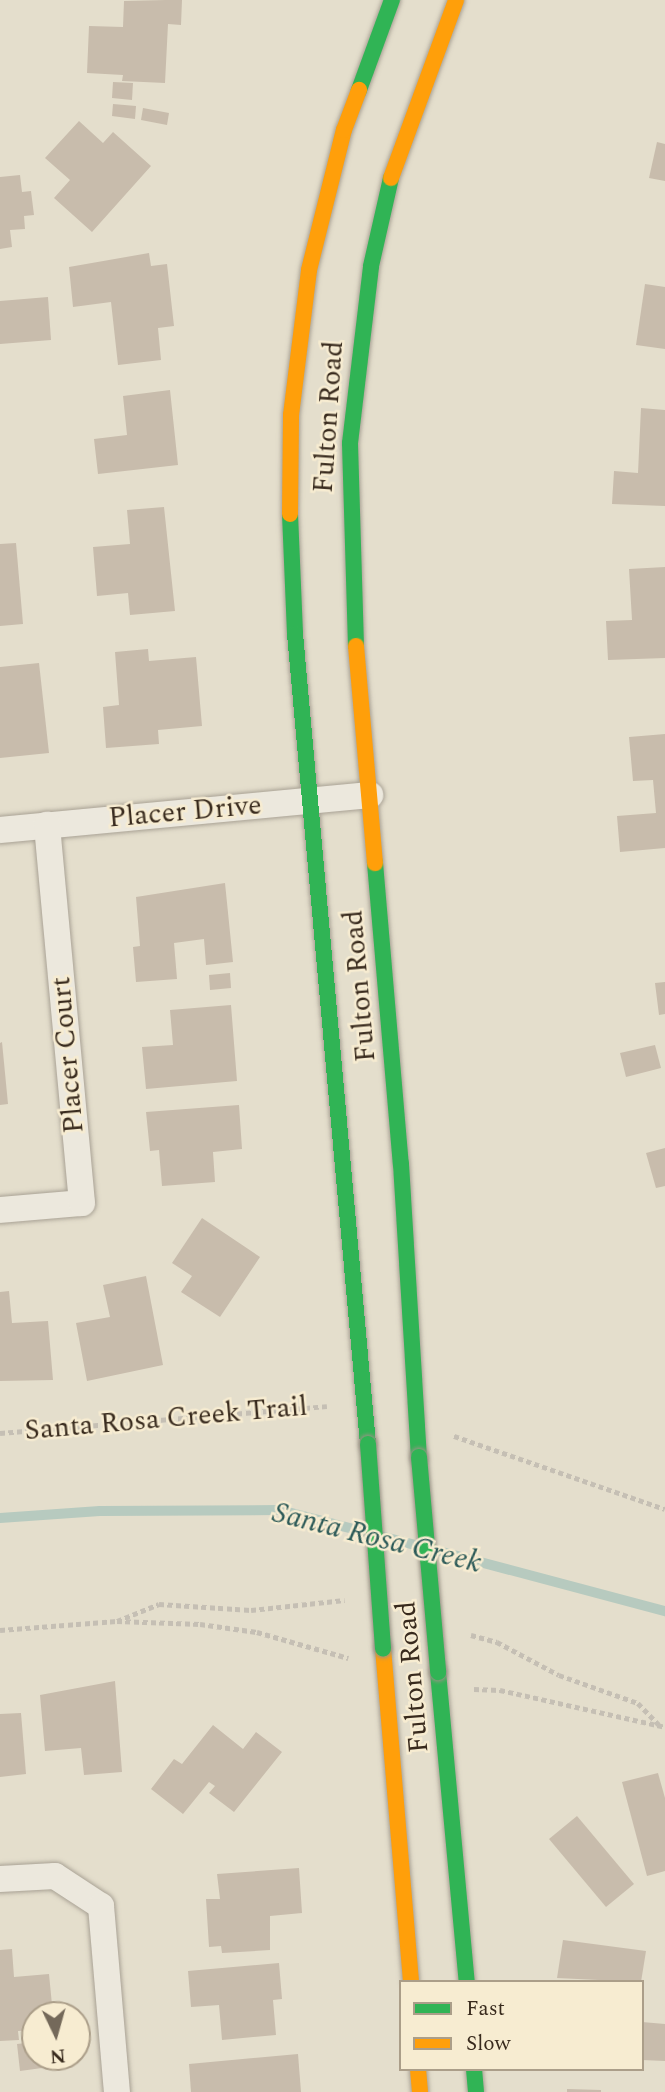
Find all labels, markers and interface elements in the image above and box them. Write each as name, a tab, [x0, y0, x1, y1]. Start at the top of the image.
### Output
street label: Fulton Road	[307, 340, 351, 494]
street label: Placer Drive	[107, 789, 263, 835]
street label: Fulton Road	[337, 909, 383, 1063]
street label: Placer Court	[44, 975, 92, 1135]
street label: Santa Rosa Creek Trail	[23, 1390, 309, 1448]
water label: Santa Rosa Creek	[269, 1495, 485, 1581]
street label: Fulton Road	[390, 1600, 436, 1754]
legend	[399, 1980, 644, 2071]
text: Fast	[466, 1993, 505, 2025]
north arrow	[21, 2001, 91, 2071]
text: Slow	[466, 2028, 510, 2060]
text: N	[49, 2040, 67, 2071]

